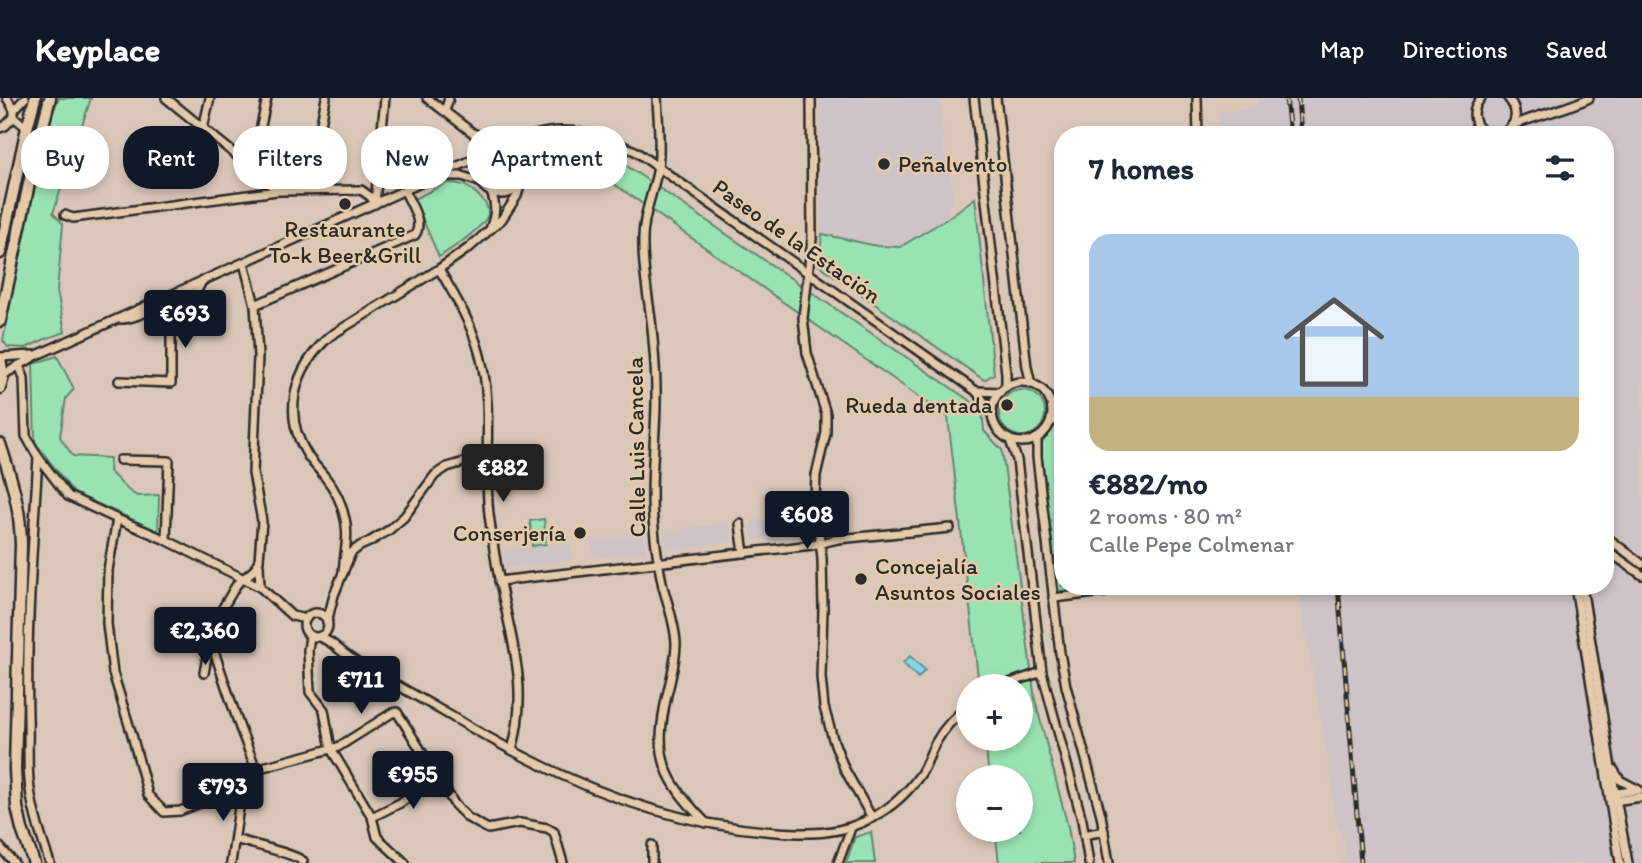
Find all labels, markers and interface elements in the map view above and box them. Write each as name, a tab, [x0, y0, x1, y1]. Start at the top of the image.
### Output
text: Keyplace	[35, 30, 160, 69]
text: Map	[1320, 35, 1364, 64]
text: Directions	[1402, 35, 1508, 64]
text: Saved	[1546, 35, 1607, 64]
chip: Buy	[21, 126, 109, 189]
chip: Rent	[123, 126, 219, 189]
chip: Filters	[233, 126, 347, 189]
chip: New	[361, 126, 453, 189]
chip: Apartment	[467, 126, 627, 189]
icon: filters	[1541, 149, 1579, 187]
place label: Peñalvento	[898, 150, 1007, 178]
text: 7 homes	[1089, 150, 1194, 187]
marker: Peñalvento	[876, 156, 892, 172]
street label: Paseo de la Estación	[708, 173, 886, 309]
marker: Restaurante To-k Beer&Grill	[337, 196, 353, 212]
place label: Restaurante To-k Beer&Grill	[269, 215, 422, 269]
icon: home	[1271, 279, 1397, 405]
pin: €693	[144, 290, 226, 350]
text: €693	[160, 299, 210, 327]
street label: Calle Luis Cancela	[620, 356, 652, 538]
place label: Rueda dentada	[845, 391, 993, 419]
marker: Rueda dentada	[999, 397, 1015, 413]
pin: €882	[462, 444, 544, 504]
text: €882	[478, 453, 528, 481]
text: €882/mo	[1089, 465, 1208, 502]
pin: €608	[766, 491, 848, 551]
text: €608	[781, 500, 833, 528]
text: 2 rooms · 80 m²	[1089, 502, 1242, 530]
place label: Conserjería	[453, 519, 566, 547]
marker: Conserjería	[572, 525, 588, 541]
text: Calle Pepe Colmenar	[1089, 530, 1294, 558]
place label: Concejalía Asuntos Sociales	[875, 552, 1041, 606]
marker: Concejalía Asuntos Sociales	[853, 571, 869, 587]
pin: €2,360	[148, 608, 262, 667]
text: €2,360	[170, 616, 240, 644]
pin: €711	[320, 656, 402, 716]
text: €711	[338, 665, 384, 693]
map controls	[956, 674, 1033, 842]
button: +	[956, 674, 1033, 751]
pin: €955	[372, 752, 454, 811]
text: €955	[388, 760, 438, 788]
pin: €793	[182, 764, 264, 823]
button: −	[956, 765, 1033, 842]
text: €793	[198, 772, 248, 800]

